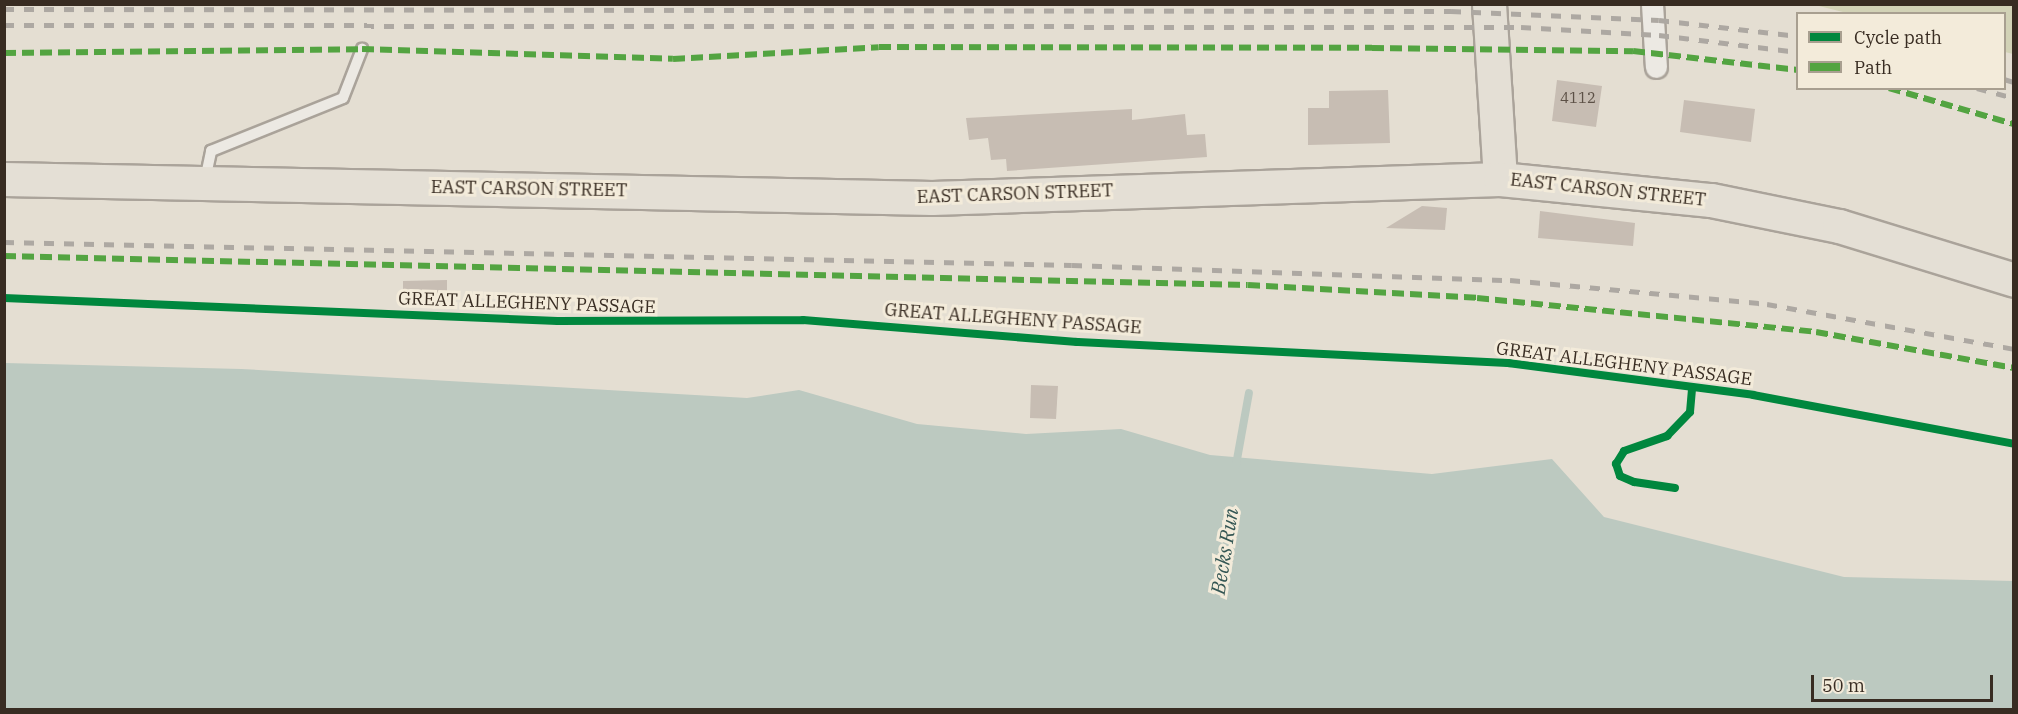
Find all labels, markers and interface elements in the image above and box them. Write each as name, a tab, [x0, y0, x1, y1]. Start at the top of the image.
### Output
legend	[1796, 12, 2006, 90]
text: Cycle path	[1854, 26, 1942, 49]
text: Path	[1854, 56, 1892, 79]
house number: 4112	[1560, 89, 1596, 107]
street label: EAST CARSON STREET	[1509, 169, 1707, 211]
street label: EAST CARSON STREET	[431, 176, 627, 202]
street label: EAST CARSON STREET	[916, 180, 1114, 208]
street label: GREAT ALLEGHENY PASSAGE	[398, 288, 656, 318]
street label: GREAT ALLEGHENY PASSAGE	[884, 299, 1142, 339]
street label: GREAT ALLEGHENY PASSAGE	[1495, 338, 1753, 390]
water label: Becks Run	[1205, 506, 1243, 596]
scale bar	[1814, 663, 1996, 701]
text: 50 m	[1822, 674, 1865, 697]

